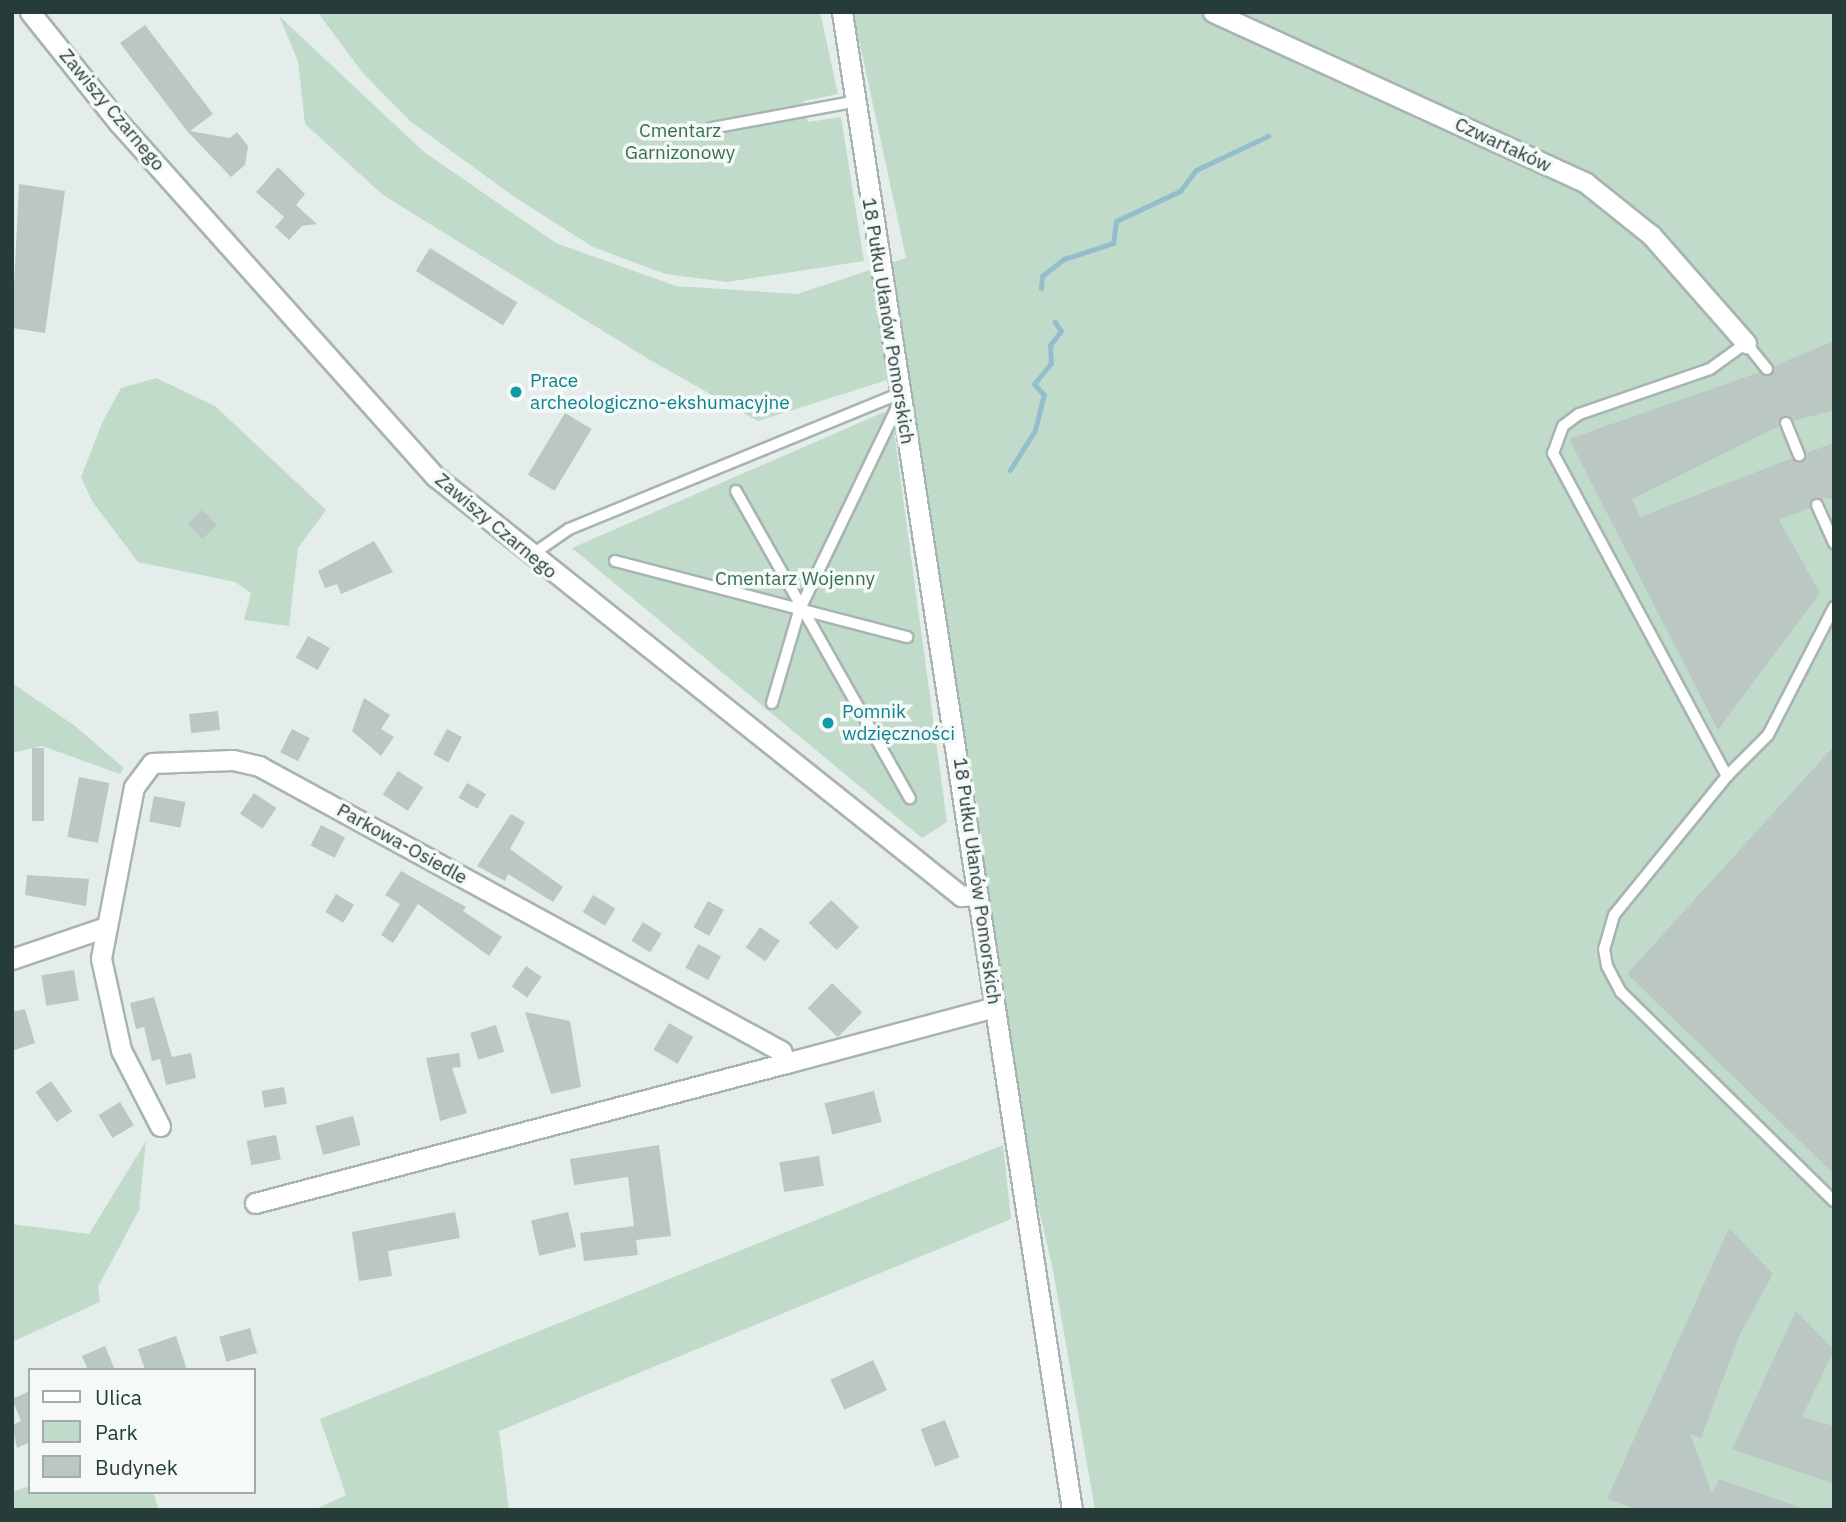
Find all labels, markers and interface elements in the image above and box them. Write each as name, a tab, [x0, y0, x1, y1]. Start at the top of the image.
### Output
street label: Zawiszy Czarnego	[54, 45, 170, 175]
street label: Czwartaków	[1451, 113, 1555, 177]
park label: Cmentarz Garnizonowy	[625, 120, 735, 164]
street label: 18 Pułku Ułanów Pomorskich	[857, 196, 919, 446]
place label: Prace archeologiczno-ekshumacyjne	[530, 370, 790, 414]
marker: Prace archeologiczno-ekshumacyjne	[508, 384, 524, 400]
street label: Zawiszy Czarnego	[431, 468, 561, 584]
park label: Cmentarz Wojenny	[715, 568, 875, 590]
place label: Pomnik wdzięczności	[842, 701, 955, 745]
marker: Pomnik wdzięczności	[820, 715, 836, 731]
street label: 18 Pułku Ułanów Pomorskich	[948, 756, 1006, 1006]
street label: Parkowa-Osiedle	[333, 799, 471, 889]
legend	[28, 1368, 256, 1494]
text: Ulica	[95, 1383, 142, 1411]
text: Park	[95, 1418, 138, 1446]
text: Budynek	[95, 1453, 178, 1481]

